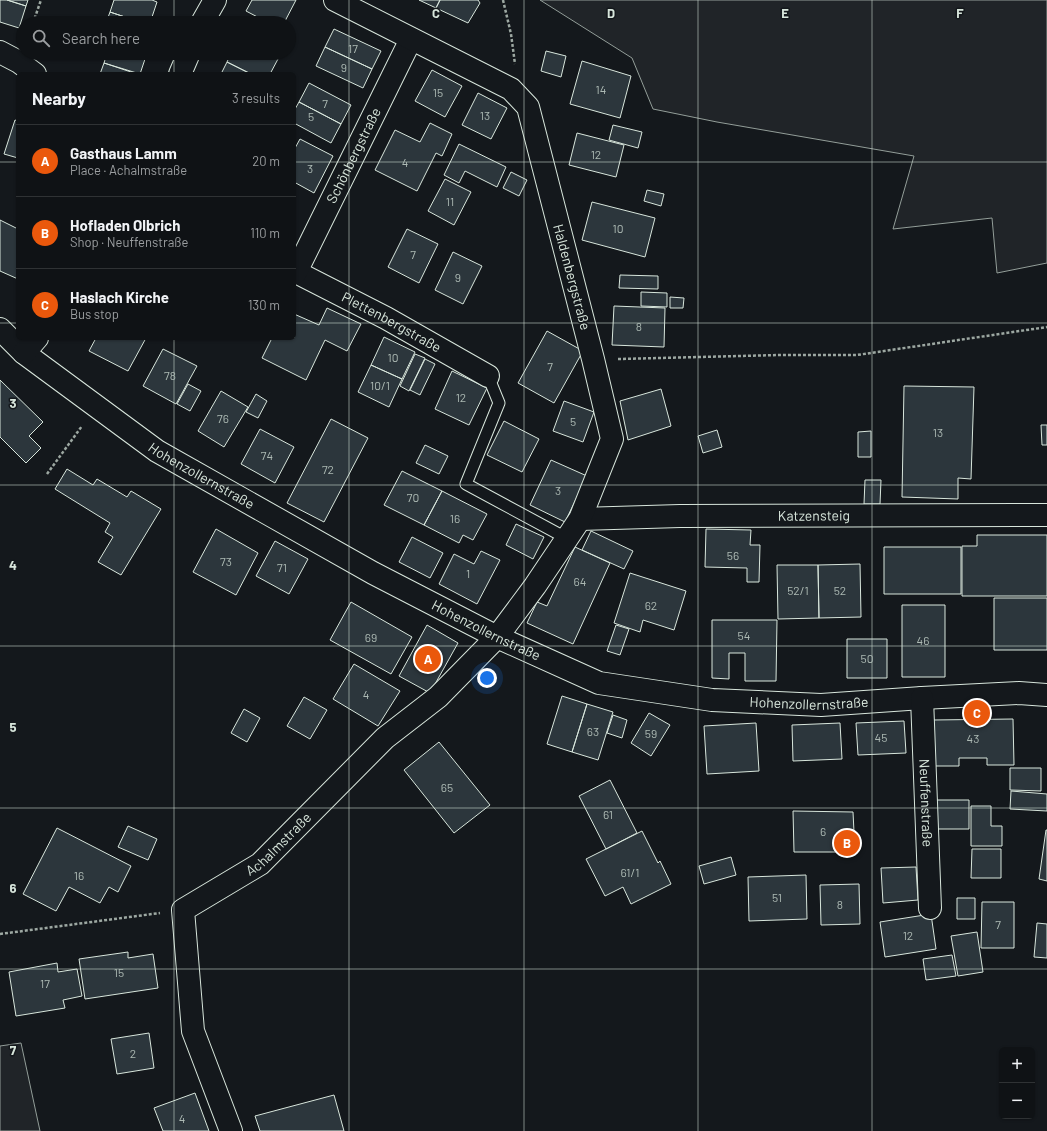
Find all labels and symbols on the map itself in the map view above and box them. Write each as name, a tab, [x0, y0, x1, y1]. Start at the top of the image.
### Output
text: C	[432, 5, 440, 21]
text: D	[607, 5, 615, 21]
text: E	[781, 5, 789, 21]
text: F	[956, 5, 964, 21]
house number: 17	[348, 41, 358, 55]
house number: 9	[341, 60, 347, 74]
house number: 14	[596, 82, 606, 96]
house number: 15	[433, 85, 443, 99]
house number: 7	[322, 96, 328, 110]
street label: Schönbergstraße	[322, 104, 384, 206]
house number: 13	[480, 108, 490, 122]
house number: 5	[308, 109, 314, 123]
house number: 12	[591, 147, 601, 161]
house number: 4	[402, 155, 408, 169]
house number: 3	[307, 161, 313, 175]
house number: 11	[446, 194, 454, 208]
house number: 10	[613, 221, 623, 235]
street label: Haldenbergstraße	[550, 222, 595, 332]
house number: 7	[410, 247, 416, 261]
house number: 9	[455, 270, 461, 284]
street label: Plettenbergstraße	[339, 288, 444, 356]
house number: 8	[636, 319, 642, 333]
house number: 10	[388, 350, 398, 364]
house number: 7	[547, 359, 553, 373]
house number: 78	[164, 368, 176, 382]
house number: 10/1	[370, 378, 390, 392]
house number: 12	[456, 390, 466, 404]
text: 3	[9, 395, 17, 411]
house number: 76	[217, 411, 229, 425]
house number: 5	[570, 414, 576, 428]
house number: 13	[933, 425, 943, 439]
street label: Hohenzollernstraße	[145, 439, 258, 512]
house number: 74	[261, 448, 273, 462]
house number: 72	[322, 462, 334, 476]
house number: 3	[555, 483, 561, 497]
house number: 70	[407, 490, 419, 504]
street label: Katzensteig	[778, 507, 850, 524]
house number: 16	[450, 511, 460, 525]
house number: 56	[727, 548, 739, 562]
house number: 73	[220, 554, 232, 568]
text: 4	[9, 557, 17, 573]
house number: 71	[277, 560, 287, 574]
house number: 1	[466, 566, 470, 580]
house number: 64	[574, 574, 586, 588]
house number: 52/1	[787, 583, 809, 597]
house number: 52	[834, 583, 846, 597]
street label: Hohenzollernstraße	[429, 596, 543, 664]
house number: 62	[645, 598, 657, 612]
house number: 54	[738, 628, 750, 642]
house number: 69	[365, 630, 377, 644]
house number: 46	[917, 633, 929, 647]
pin: A	[415, 644, 441, 674]
house number: 50	[861, 651, 873, 665]
your location	[477, 668, 497, 688]
house number: 4	[363, 687, 369, 701]
street label: Hohenzollernstraße	[749, 693, 869, 713]
pin: C	[964, 698, 990, 728]
text: 5	[9, 719, 17, 735]
house number: 63	[587, 724, 599, 738]
house number: 59	[645, 726, 657, 740]
house number: 45	[875, 730, 887, 744]
house number: 43	[967, 731, 979, 745]
street label: Neuffenstraße	[916, 759, 937, 847]
house number: 65	[441, 780, 453, 794]
house number: 61	[603, 807, 613, 821]
street label: Achalmstraße	[242, 809, 314, 879]
house number: 6	[820, 824, 826, 838]
pin: B	[834, 828, 860, 858]
house number: 61/1	[620, 865, 640, 879]
house number: 16	[74, 868, 84, 882]
text: 6	[10, 880, 17, 896]
house number: 51	[772, 890, 782, 904]
house number: 8	[837, 897, 843, 911]
house number: 7	[995, 917, 1001, 931]
house number: 12	[903, 928, 913, 942]
house number: 15	[114, 965, 124, 979]
house number: 17	[40, 976, 50, 990]
text: 7	[10, 1042, 17, 1058]
house number: 2	[130, 1046, 136, 1060]
house number: 4	[179, 1111, 185, 1125]

